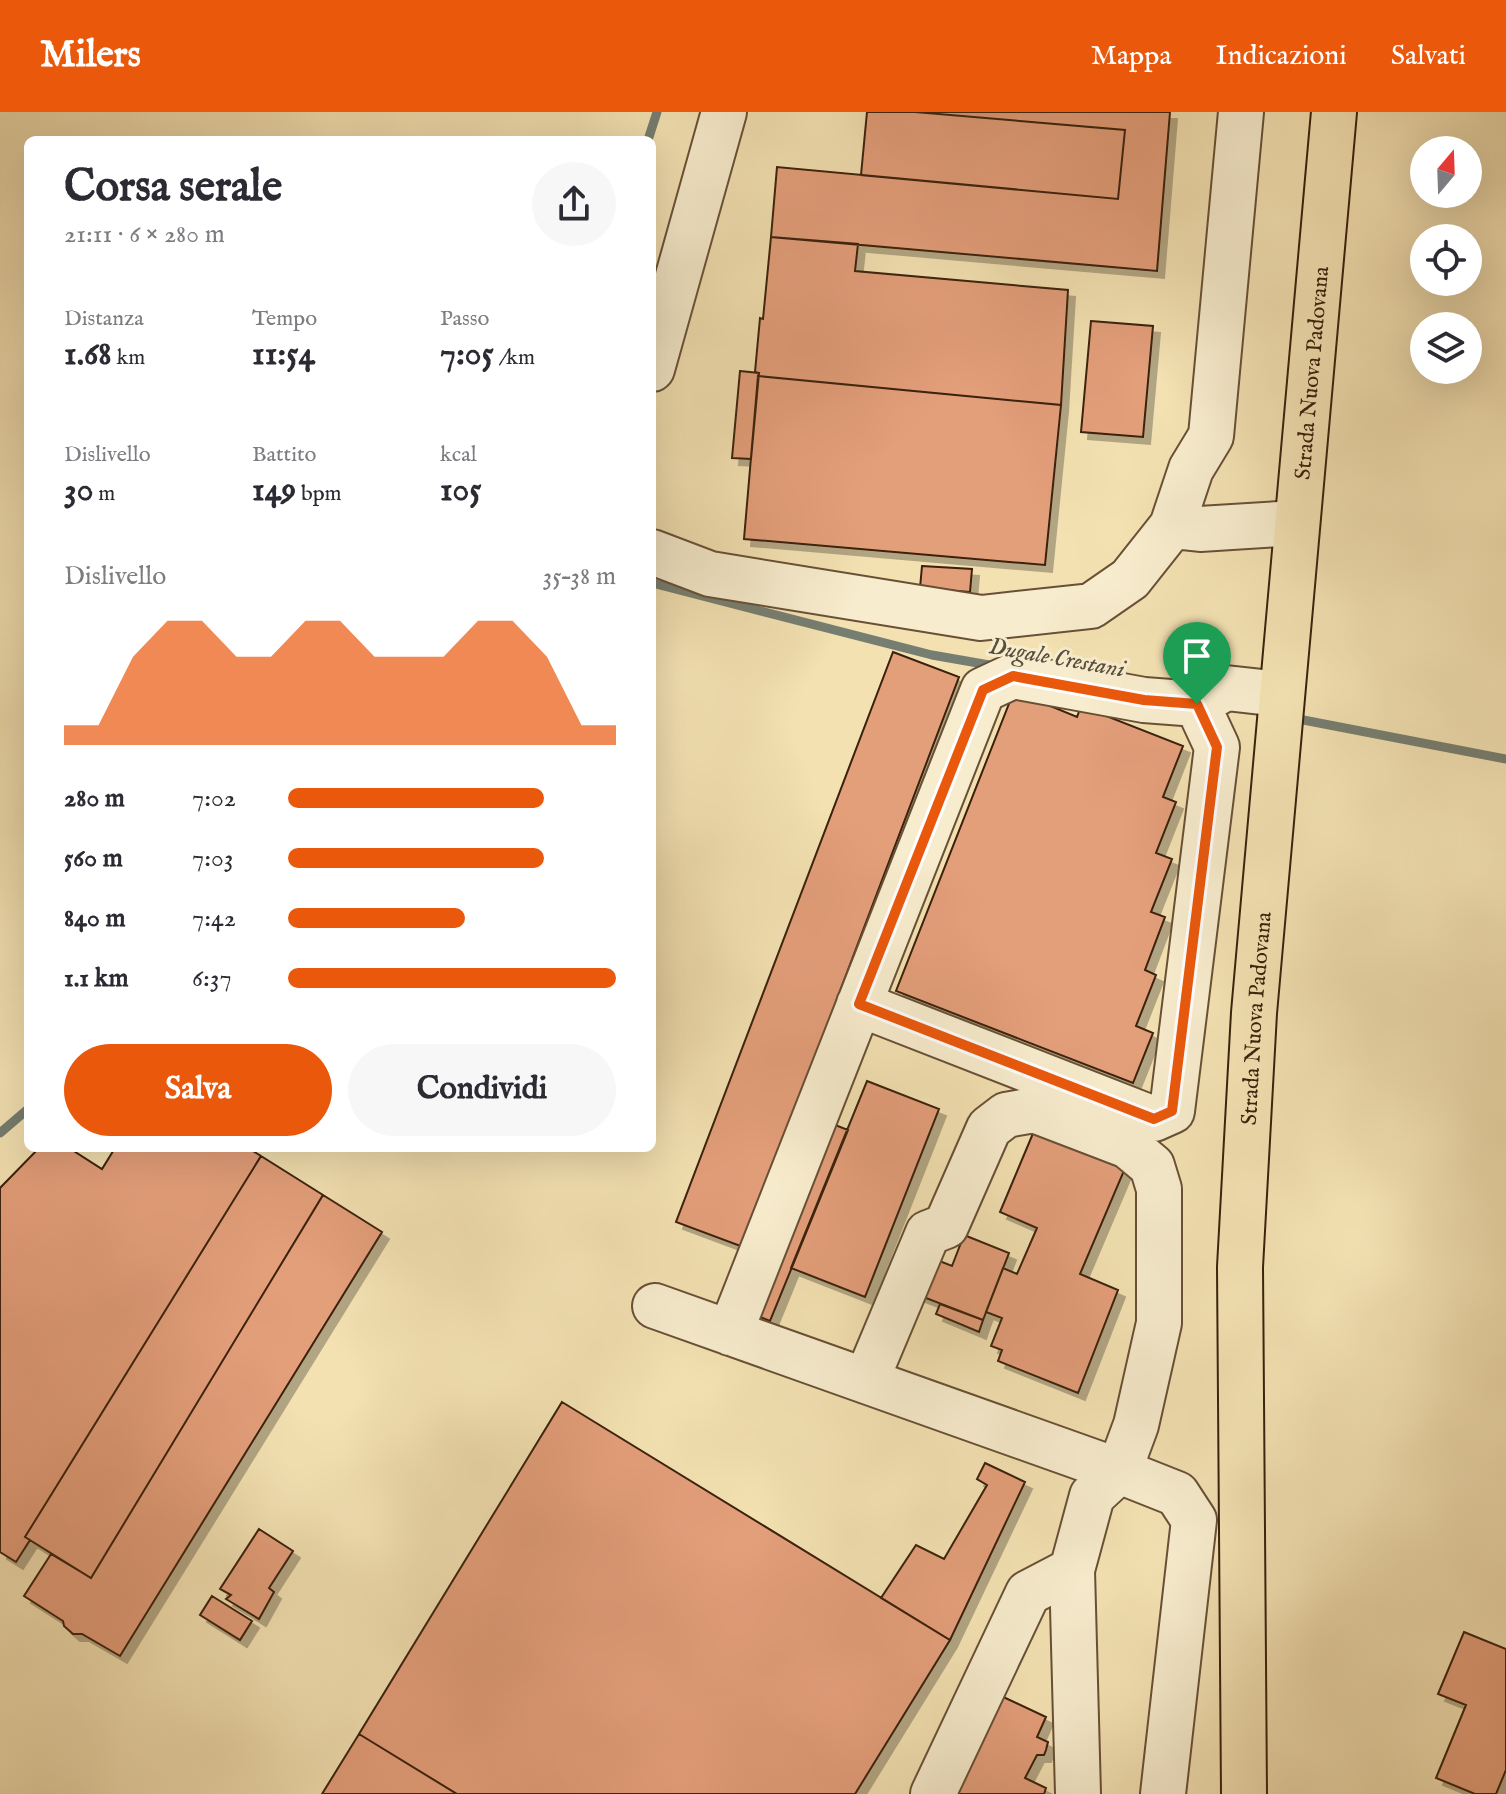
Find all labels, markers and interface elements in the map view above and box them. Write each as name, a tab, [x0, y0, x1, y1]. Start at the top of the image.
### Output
text: Milers	[40, 32, 141, 80]
text: Mappa	[1091, 39, 1172, 74]
text: Indicazioni	[1216, 39, 1347, 74]
text: Salvati	[1391, 39, 1466, 74]
north arrow	[1410, 136, 1482, 208]
map controls	[1410, 136, 1482, 384]
text: Corsa serale	[64, 160, 282, 216]
button: share	[532, 162, 616, 246]
text: 21:11 · 6 × 280 m	[64, 218, 225, 251]
button: locate	[1410, 224, 1482, 296]
street label: Strada Nuova Padovana	[1289, 265, 1336, 481]
text: Distanza	[64, 305, 144, 333]
text: Tempo	[252, 305, 317, 333]
text: Passo	[440, 305, 489, 333]
button: layers	[1410, 312, 1482, 384]
text: 1.68	[64, 333, 112, 376]
text: 11:54	[252, 333, 315, 376]
text: 7:05	[440, 333, 494, 376]
text: km	[112, 344, 145, 372]
text: /km	[494, 344, 535, 372]
text: Dislivello	[64, 441, 151, 469]
text: Battito	[252, 441, 316, 469]
text: kcal	[440, 441, 477, 469]
text: 30	[64, 469, 93, 512]
text: 149	[252, 469, 296, 512]
text: 105	[440, 469, 482, 512]
text: m	[93, 480, 115, 508]
text: bpm	[296, 480, 342, 508]
text: Dislivello	[64, 560, 166, 593]
text: 35–38 m	[543, 560, 616, 593]
pin	[1163, 622, 1231, 704]
water label: Dugale Crestani	[986, 631, 1129, 686]
icon: arrive	[1175, 634, 1219, 678]
text: 280 m	[64, 782, 125, 815]
text: 7:02	[192, 782, 236, 815]
text: 560 m	[64, 842, 123, 875]
text: 7:03	[192, 842, 234, 875]
text: 840 m	[64, 902, 125, 935]
text: 7:42	[192, 902, 236, 935]
street label: Strada Nuova Padovana	[1236, 910, 1279, 1126]
text: 1.1 km	[64, 962, 129, 995]
text: 6:37	[192, 962, 232, 995]
button: Salva	[64, 1044, 332, 1136]
button: Condividi	[348, 1044, 616, 1136]

